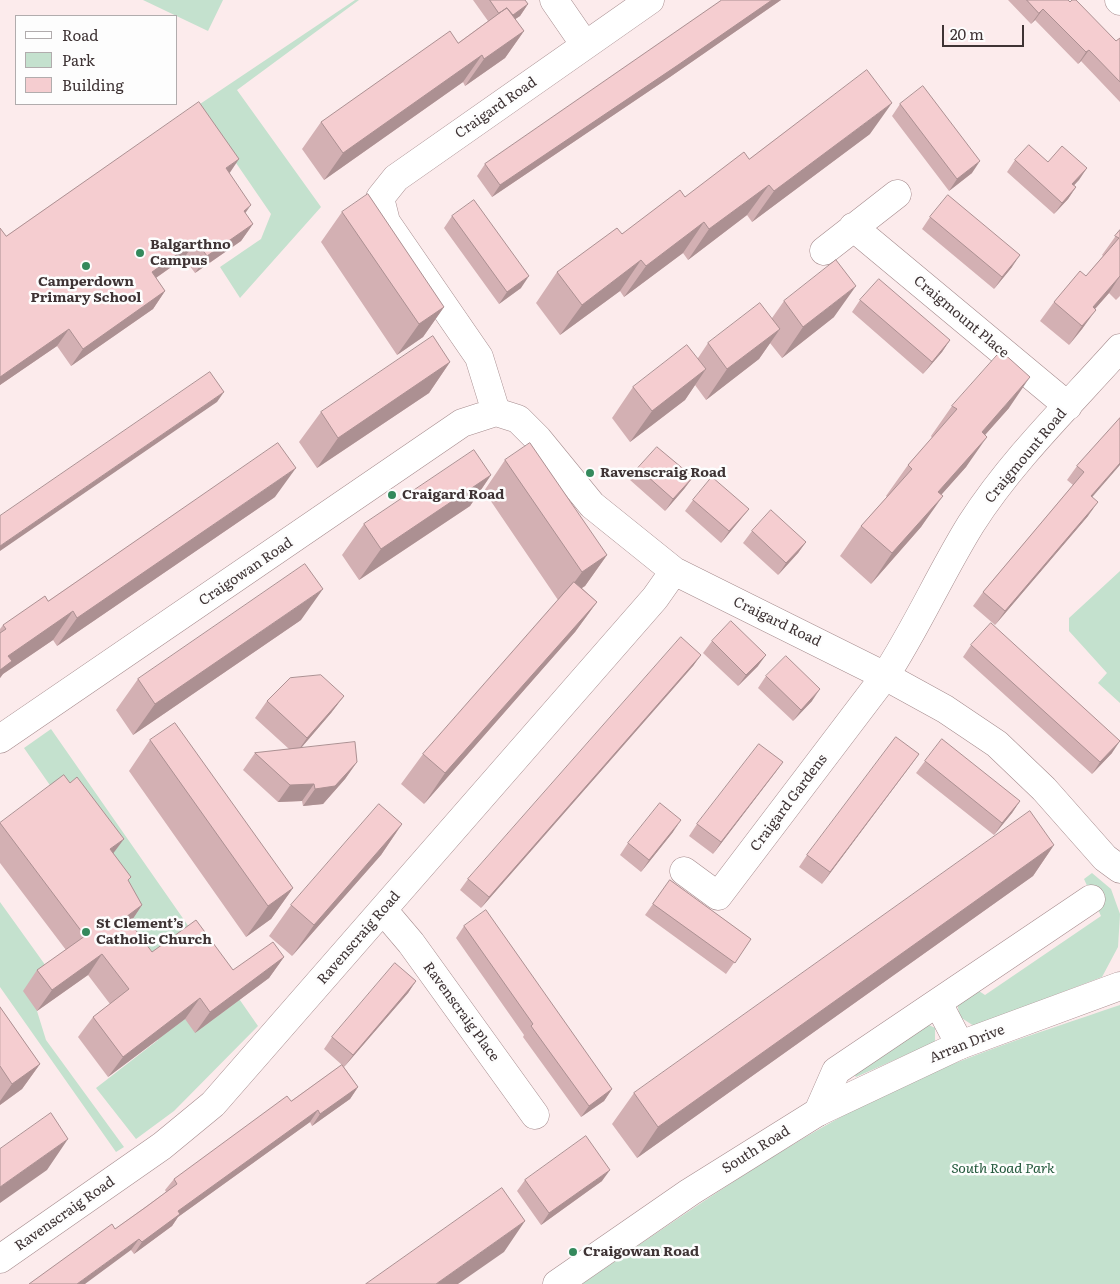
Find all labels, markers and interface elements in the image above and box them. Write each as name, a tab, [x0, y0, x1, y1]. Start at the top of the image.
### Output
legend	[15, 15, 178, 105]
scale bar	[945, 15, 1028, 47]
text: 20 m	[950, 22, 984, 45]
text: Road	[62, 23, 98, 46]
text: Park	[62, 48, 95, 71]
text: Building	[62, 73, 124, 96]
street label: Craigard Road	[452, 74, 540, 142]
place label: Balgarthno Campus	[150, 237, 231, 270]
marker: Balgarthno Campus	[134, 247, 146, 259]
marker: Camperdown Primary School	[80, 260, 92, 272]
street label: Craigmount Place	[910, 272, 1012, 362]
place label: Camperdown Primary School	[31, 274, 141, 306]
street label: Craigmount Road	[982, 405, 1070, 507]
place label: Ravenscraig Road	[600, 465, 726, 481]
marker: Ravenscraig Road	[584, 467, 596, 479]
place label: Craigard Road	[402, 487, 504, 503]
marker: Craigard Road	[386, 489, 398, 501]
street label: Craigowan Road	[196, 534, 296, 610]
street label: Craigard Road	[730, 594, 824, 650]
street label: Craigard Gardens	[747, 751, 831, 855]
street label: Ravenscraig Road	[314, 888, 404, 988]
place label: St Clement’s Catholic Church	[96, 916, 212, 949]
marker: St Clement’s Catholic Church	[80, 926, 92, 938]
street label: Ravenscraig Place	[419, 959, 503, 1065]
street label: Arran Drive	[927, 1021, 1007, 1067]
street label: South Road	[719, 1123, 793, 1177]
park label: South Road Park	[951, 1161, 1055, 1177]
street label: Ravenscraig Road	[12, 1173, 118, 1255]
place label: Craigowan Road	[583, 1244, 699, 1260]
marker: Craigowan Road	[567, 1246, 579, 1258]

